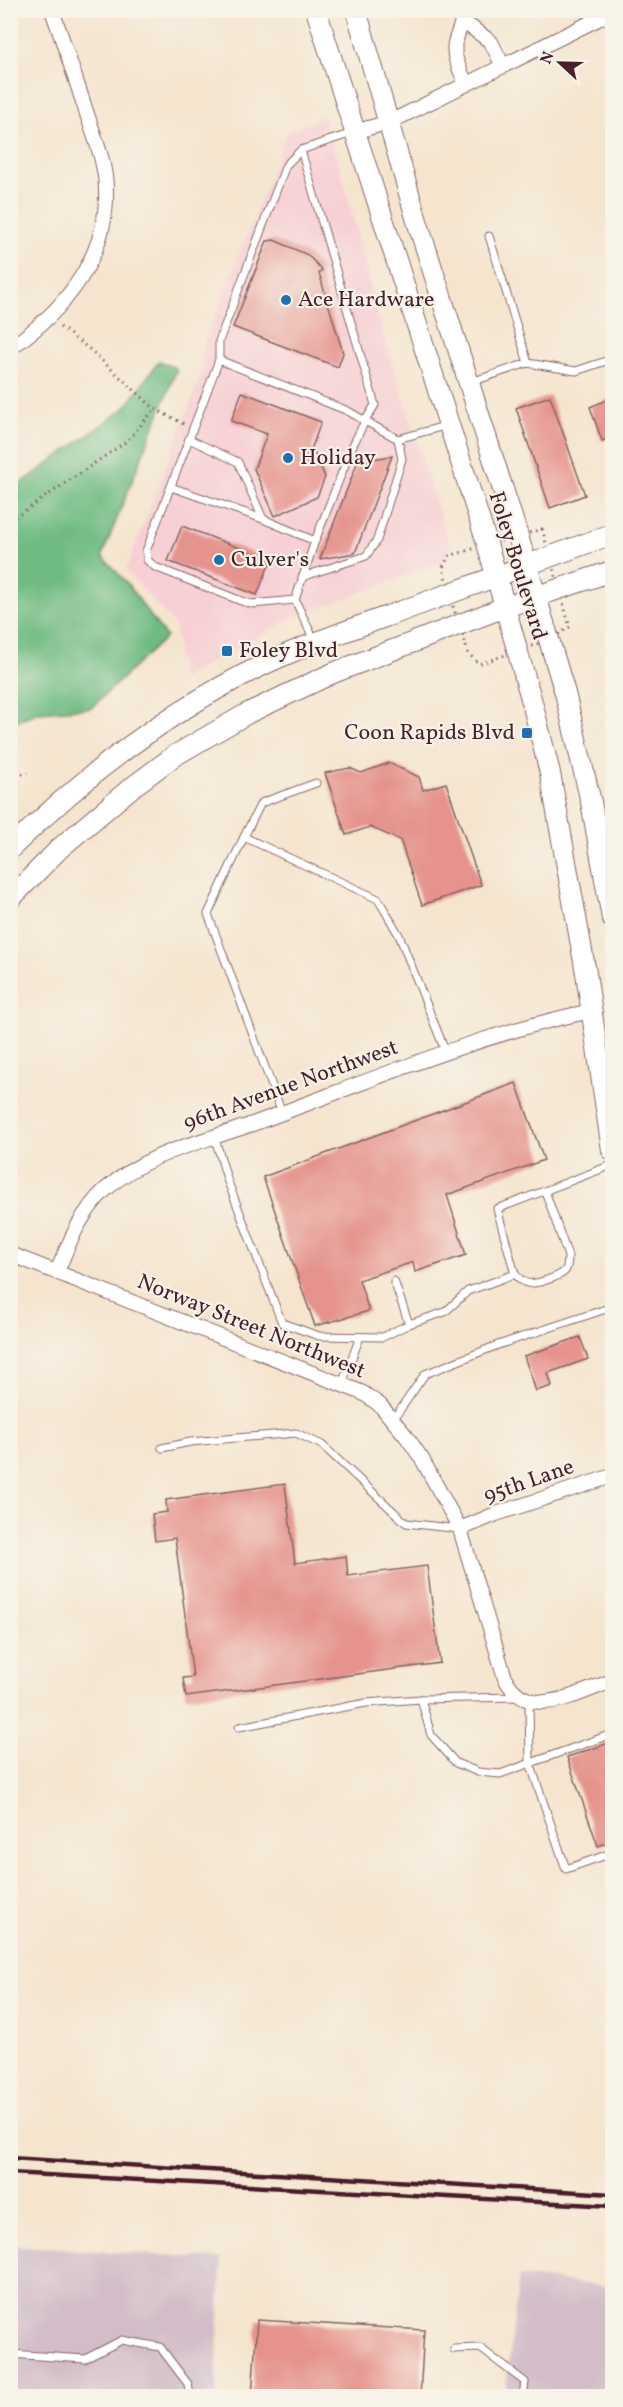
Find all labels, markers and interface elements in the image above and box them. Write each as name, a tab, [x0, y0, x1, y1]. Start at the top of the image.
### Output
north arrow	[530, 33, 590, 93]
text: N	[536, 48, 560, 68]
place label: Ace Hardware	[298, 285, 435, 316]
marker: Ace Hardware	[279, 293, 293, 307]
place label: Holiday	[300, 443, 376, 474]
marker: Holiday	[281, 451, 295, 465]
street label: Foley Boulevard	[480, 488, 554, 644]
place label: Culver's	[231, 545, 309, 576]
marker: Culver's	[212, 553, 226, 567]
place label: Foley Blvd	[239, 636, 338, 667]
marker: Foley Blvd	[220, 644, 234, 658]
place label: Coon Rapids Blvd	[344, 718, 515, 749]
marker: Coon Rapids Blvd	[520, 726, 534, 740]
street label: 96th Avenue Northwest	[179, 1033, 403, 1139]
street label: Norway Street Northwest	[132, 1267, 370, 1387]
street label: 95th Lane	[480, 1452, 578, 1512]

